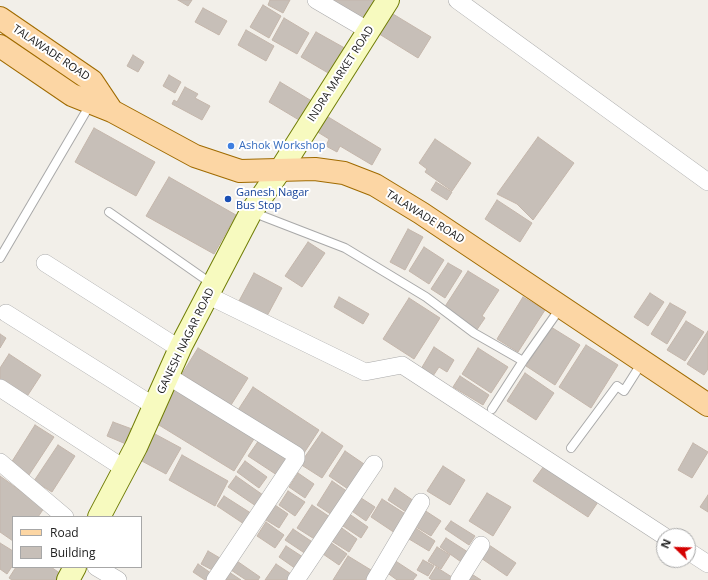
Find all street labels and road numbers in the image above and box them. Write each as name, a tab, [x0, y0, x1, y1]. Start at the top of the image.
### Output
street label: TALAWADE ROAD	[10, 22, 92, 84]
street label: INDRA MARKET ROAD	[305, 24, 377, 124]
street label: TALAWADE ROAD	[383, 188, 467, 246]
street label: GANESH NAGAR ROAD	[155, 286, 217, 396]

